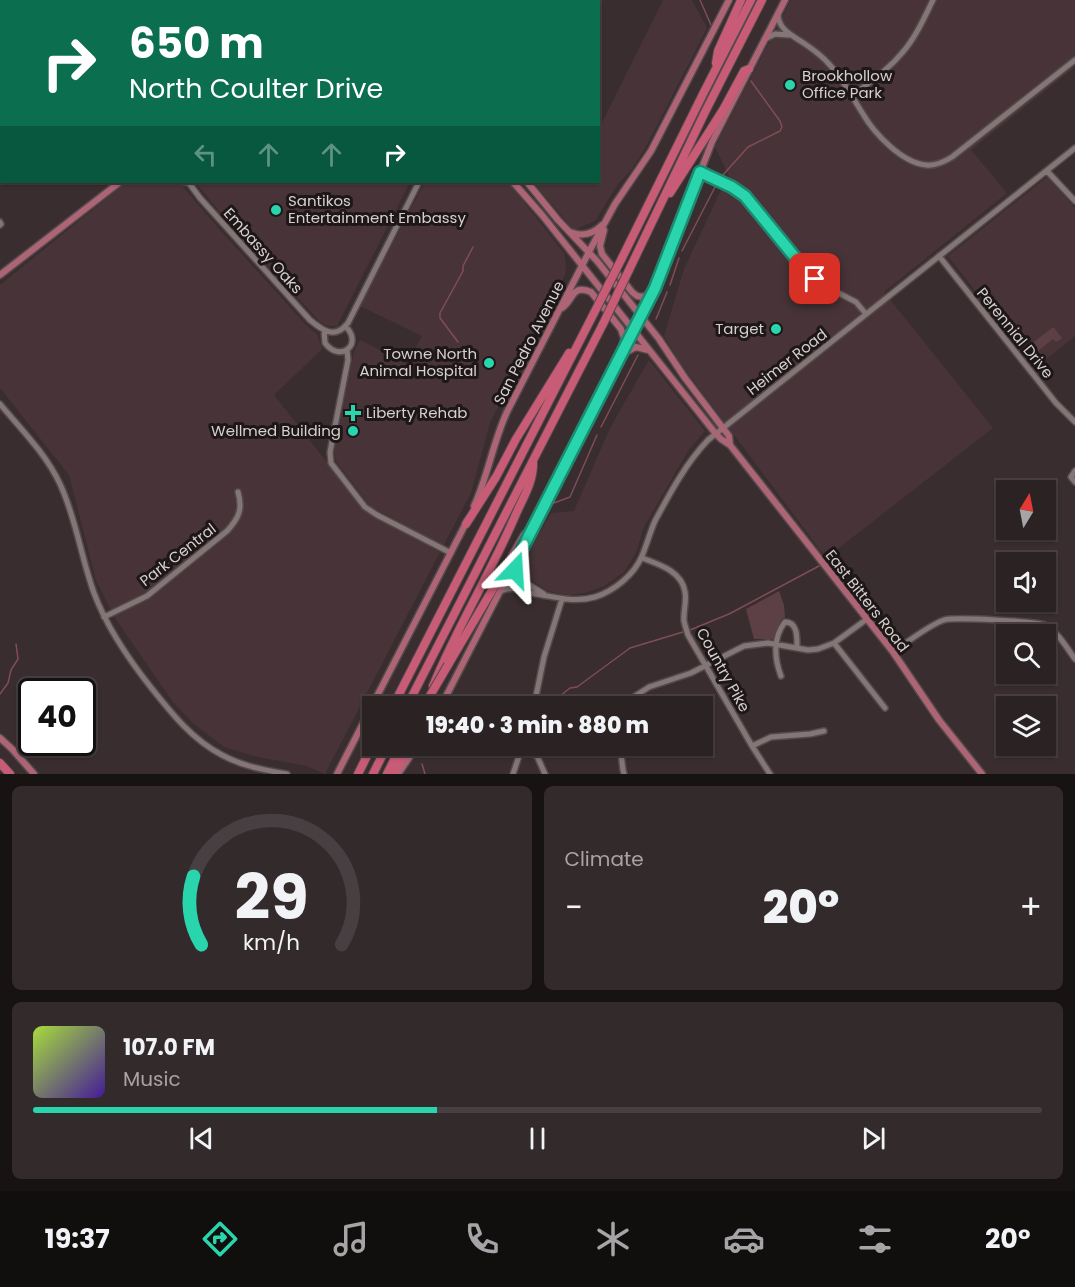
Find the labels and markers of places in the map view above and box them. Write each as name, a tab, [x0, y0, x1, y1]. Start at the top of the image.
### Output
place label: Brookhollow Office Park	[802, 65, 893, 103]
marker: Brookhollow Office Park	[783, 78, 797, 92]
place label: Santikos Entertainment Embassy	[288, 190, 466, 228]
marker: Santikos Entertainment Embassy	[269, 203, 283, 217]
pin	[789, 253, 840, 304]
place label: Target	[715, 318, 764, 339]
marker: Target	[769, 322, 783, 336]
place label: Towne North Animal Hospital	[359, 343, 477, 381]
marker: Towne North Animal Hospital	[482, 356, 496, 370]
place label: Liberty Rehab	[366, 402, 467, 423]
marker: Liberty Rehab	[344, 404, 362, 422]
place label: Wellmed Building	[211, 420, 341, 441]
marker: Wellmed Building	[346, 424, 360, 438]

